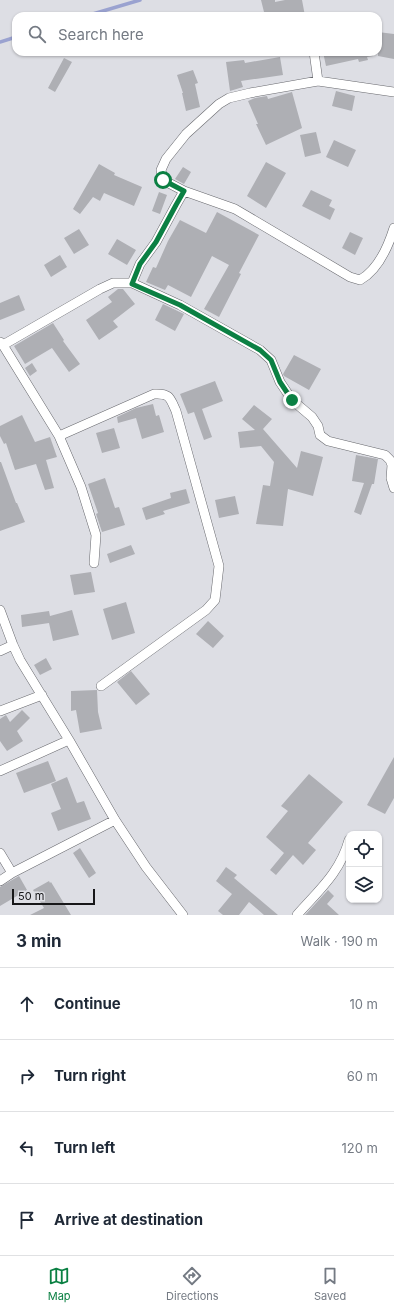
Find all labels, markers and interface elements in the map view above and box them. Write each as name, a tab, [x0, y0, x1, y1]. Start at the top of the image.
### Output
search box	[12, 12, 382, 56]
icon: search	[26, 23, 48, 45]
text: Search here	[58, 25, 144, 44]
route start	[154, 171, 172, 189]
route end	[283, 391, 301, 409]
map controls	[346, 831, 382, 903]
button: locate	[346, 831, 382, 867]
button: layers	[346, 867, 382, 903]
scale bar	[12, 887, 95, 906]
text: 50 m	[18, 889, 44, 903]
text: 3 min	[16, 931, 62, 951]
text: Walk · 190 m	[301, 933, 378, 949]
icon: ahead	[16, 993, 38, 1015]
text: Continue	[54, 994, 121, 1013]
text: 10 m	[349, 996, 378, 1012]
icon: right	[16, 1065, 38, 1087]
text: Turn right	[54, 1066, 126, 1085]
text: 60 m	[347, 1068, 378, 1084]
icon: left	[16, 1137, 38, 1159]
text: Turn left	[54, 1138, 115, 1157]
text: 120 m	[342, 1140, 378, 1156]
icon: arrive	[16, 1209, 38, 1231]
text: Arrive at destination	[54, 1210, 203, 1229]
tab: Map	[48, 1265, 71, 1303]
tab: Directions	[166, 1265, 219, 1303]
tab: Saved	[314, 1265, 346, 1303]

